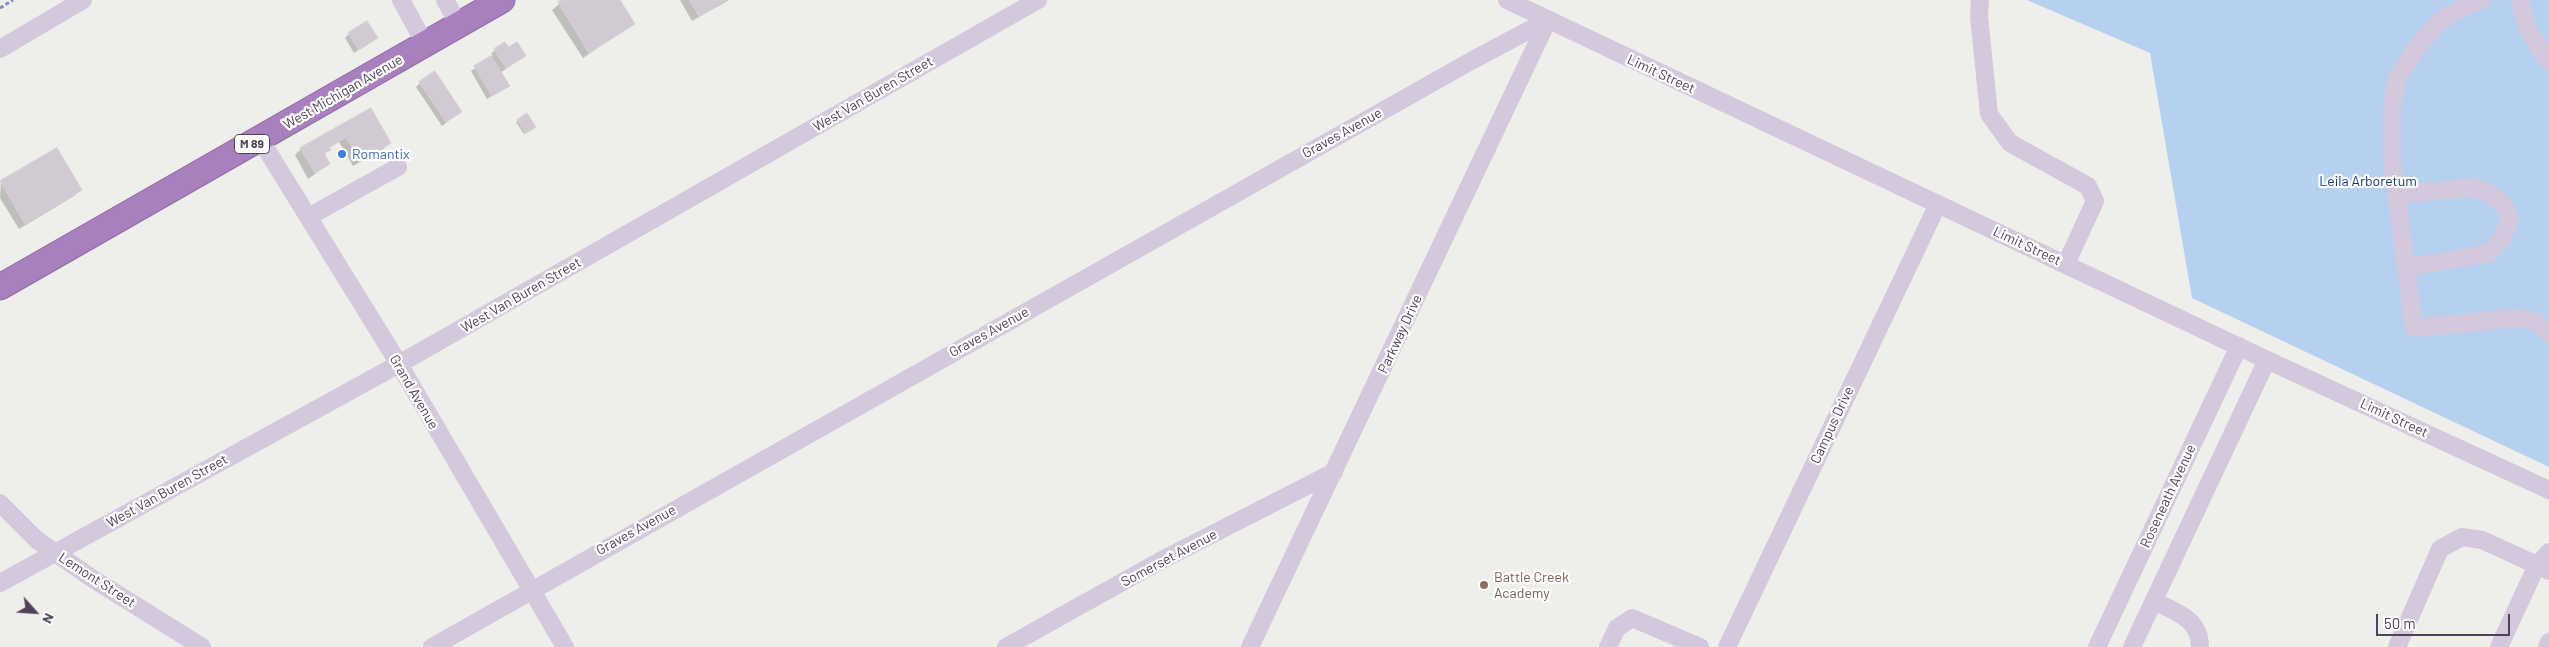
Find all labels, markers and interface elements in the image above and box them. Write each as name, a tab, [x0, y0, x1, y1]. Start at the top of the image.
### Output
street label: West Michigan Avenue	[280, 51, 406, 133]
street label: Limit Street	[1624, 51, 1698, 97]
street label: West Van Buren Street	[810, 53, 936, 135]
street label: Graves Avenue	[1299, 104, 1385, 162]
road number: M 89	[234, 134, 270, 154]
place label: Romantix	[352, 146, 410, 162]
marker: Romantix	[336, 148, 348, 160]
park label: Leila Arboretum	[2319, 173, 2417, 189]
street label: Limit Street	[1990, 223, 2064, 269]
street label: West Van Buren Street	[458, 254, 584, 336]
street label: Parkway Drive	[1374, 292, 1426, 376]
street label: Graves Avenue	[946, 303, 1032, 361]
street label: Grand Avenue	[386, 352, 442, 432]
street label: Campus Drive	[1807, 384, 1857, 466]
street label: Limit Street	[2357, 395, 2431, 441]
street label: Roseneath Avenue	[2137, 442, 2199, 550]
street label: West Van Buren Street	[104, 451, 230, 531]
street label: Graves Avenue	[593, 501, 679, 559]
street label: Somerset Avenue	[1118, 526, 1220, 590]
street label: Lemont Street	[55, 549, 139, 611]
place label: Battle Creek Academy	[1494, 569, 1569, 602]
marker: Battle Creek Academy	[1478, 579, 1490, 591]
north arrow	[10, 587, 60, 637]
scale bar	[2379, 604, 2513, 636]
text: N	[39, 611, 59, 627]
text: 50 m	[2384, 614, 2416, 632]

